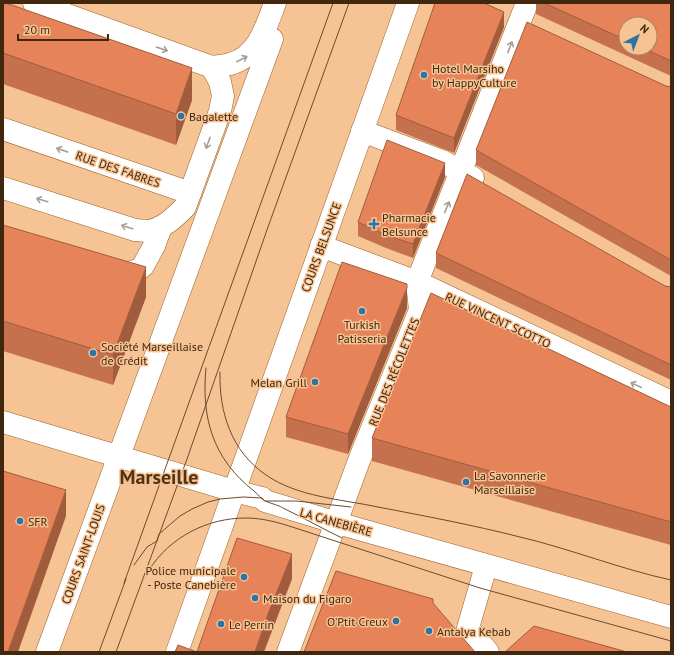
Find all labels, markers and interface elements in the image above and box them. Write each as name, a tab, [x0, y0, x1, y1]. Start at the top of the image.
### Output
scale bar	[18, 16, 108, 42]
north arrow	[618, 16, 658, 56]
text: N	[637, 21, 652, 36]
text: 20 m	[24, 22, 50, 37]
one-way arrow	[507, 41, 514, 53]
one-way arrow	[156, 45, 168, 53]
one-way arrow	[236, 54, 248, 62]
place label: Hotel Marsiho by HappyCulture	[432, 61, 516, 90]
marker: Hotel Marsiho by HappyCulture	[419, 70, 429, 80]
place label: Bagalette	[189, 109, 238, 124]
marker: Bagalette	[176, 111, 186, 121]
one-way arrow	[204, 137, 211, 150]
one-way arrow	[57, 145, 69, 153]
street label: RUE DES FABRES	[74, 147, 162, 191]
one-way arrow	[35, 196, 48, 203]
street label: COURS BELSUNCE	[298, 200, 344, 294]
one-way arrow	[444, 201, 452, 213]
place label: Pharmacie Belsunce	[382, 210, 436, 239]
marker: Pharmacie Belsunce	[369, 219, 379, 229]
one-way arrow	[121, 223, 134, 230]
street label: RUE VINCENT SCOTTO	[443, 289, 553, 351]
marker: Turkish Patisseria	[357, 306, 367, 316]
street label: RUE DES RÉCOLETTES	[365, 316, 423, 428]
place label: Turkish Patisseria	[338, 317, 387, 346]
place label: Société Marseillaise de Crédit	[101, 339, 203, 368]
marker: Société Marseillaise de Crédit	[88, 348, 98, 358]
place label: Melan Grill	[251, 375, 307, 390]
marker: Melan Grill	[310, 377, 320, 387]
one-way arrow	[630, 381, 642, 388]
district label: Marseille	[120, 464, 198, 490]
place label: La Savonnerie Marseillaise	[474, 468, 546, 497]
marker: La Savonnerie Marseillaise	[461, 477, 471, 487]
street label: COURS SAINT-LOUIS	[58, 502, 108, 606]
street label: LA CANEBIÈRE	[298, 505, 374, 539]
place label: SFR	[28, 514, 48, 529]
marker: SFR	[15, 516, 25, 526]
place label: Police municipale - Poste Canebière	[145, 563, 236, 592]
marker: Police municipale - Poste Canebière	[239, 572, 249, 582]
place label: Maison du Figaro	[263, 591, 351, 606]
marker: Maison du Figaro	[250, 593, 260, 603]
place label: O'Ptit Creux	[327, 614, 388, 629]
marker: O'Ptit Creux	[391, 616, 401, 626]
place label: Le Perrin	[229, 617, 274, 632]
marker: Le Perrin	[216, 619, 226, 629]
place label: Antalya Kebab	[437, 624, 511, 639]
marker: Antalya Kebab	[424, 626, 434, 636]

